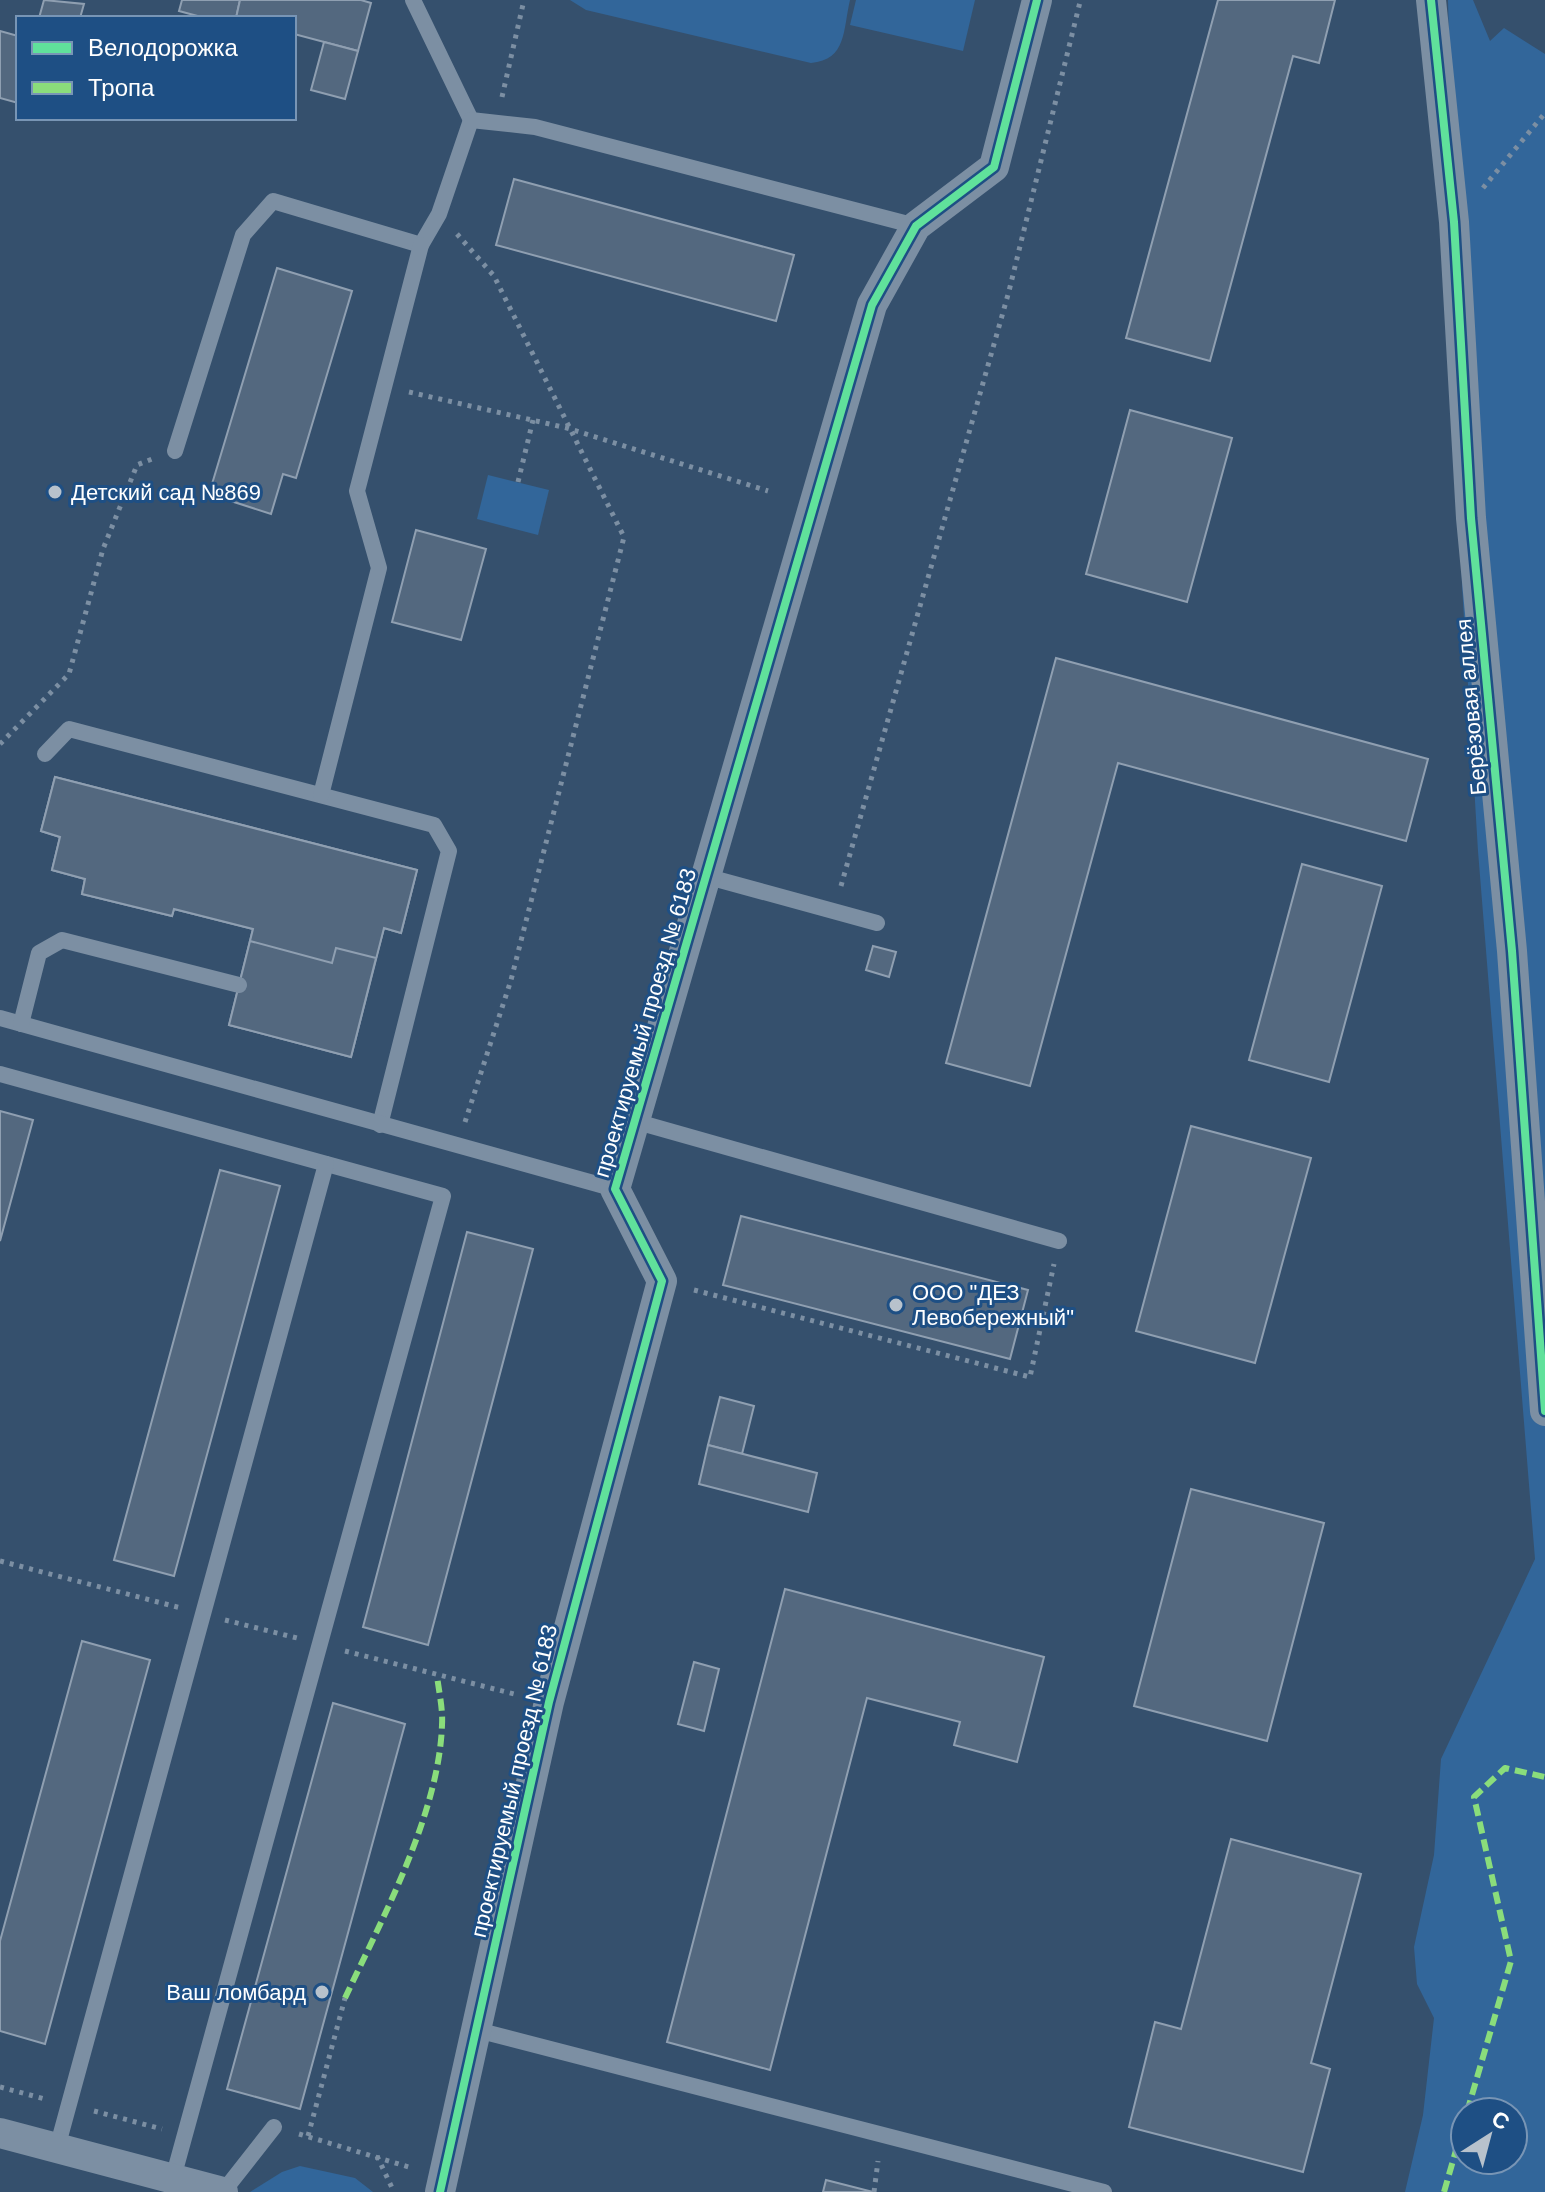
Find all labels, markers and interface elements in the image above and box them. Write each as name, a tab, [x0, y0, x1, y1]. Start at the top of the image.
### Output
legend	[16, 16, 296, 120]
text: Велодорожка	[88, 34, 239, 61]
text: Тропа	[88, 74, 155, 101]
place label: Детский сад №869	[71, 480, 261, 505]
marker: Детский сад №869	[46, 483, 64, 501]
street label: Берёзовая аллея	[1451, 618, 1491, 796]
street label: проектируемый проезд № 6183	[589, 866, 701, 1180]
place label: ООО "ДЕЗ Левобережный"	[912, 1280, 1074, 1330]
marker: ООО "ДЕЗ Левобережный"	[887, 1296, 905, 1314]
street label: проектируемый проезд № 6183	[466, 1622, 562, 1940]
place label: Ваш ломбард	[166, 1980, 306, 2005]
marker: Ваш ломбард	[313, 1983, 331, 2001]
north arrow	[1449, 2096, 1529, 2176]
text: С	[1487, 2105, 1514, 2135]

